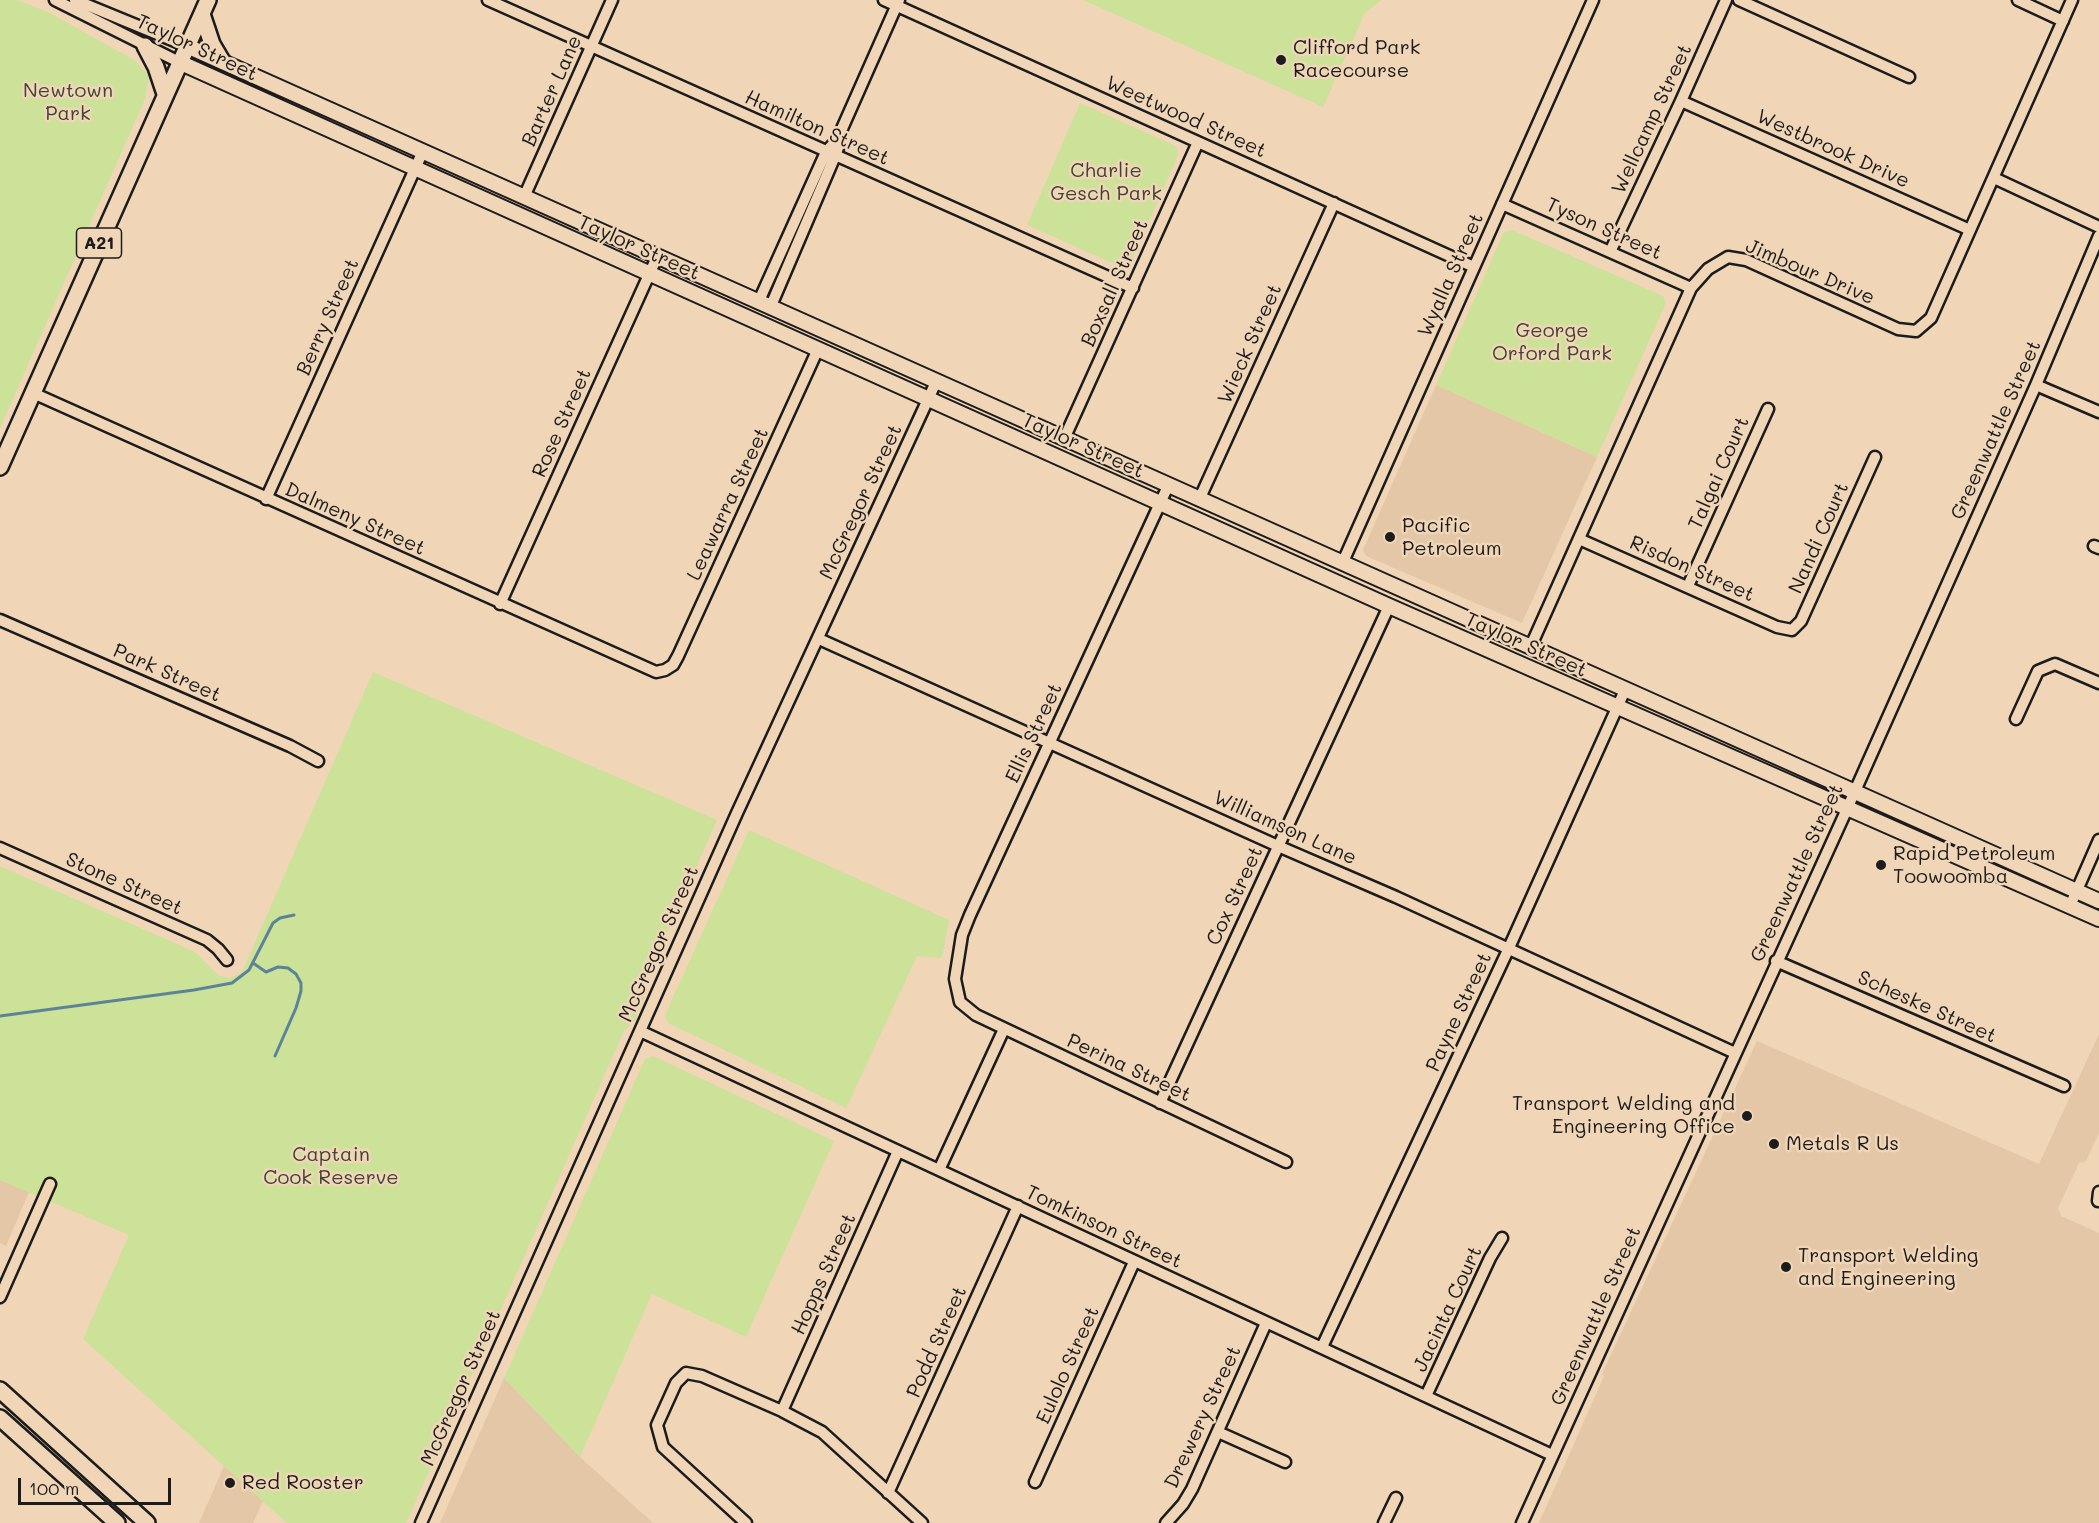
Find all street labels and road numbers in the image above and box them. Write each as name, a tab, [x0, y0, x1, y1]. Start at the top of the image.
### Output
street label: Taylor Street	[133, 9, 261, 87]
street label: Barter Lane	[517, 32, 587, 150]
street label: Wellcamp Street	[1607, 40, 1697, 198]
street label: Weetwood Street	[1102, 71, 1270, 163]
street label: Hamilton Street	[741, 85, 893, 171]
street label: Westbrook Drive	[1753, 105, 1913, 193]
street label: Tyson Street	[1542, 193, 1666, 265]
street label: Wyalla Street	[1413, 209, 1489, 341]
street label: Taylor Street	[574, 210, 704, 286]
street label: Boxsall Street	[1076, 216, 1154, 350]
road number: A21	[76, 228, 122, 258]
street label: Jimbour Drive	[1742, 234, 1878, 310]
street label: Berry Street	[292, 255, 364, 379]
street label: Wieck Street	[1213, 280, 1287, 408]
street label: Greenwattle Street	[1946, 337, 2046, 523]
street label: Rose Street	[527, 365, 597, 481]
street label: Taylor Street	[1018, 408, 1148, 484]
street label: Talgai Court	[1683, 413, 1755, 533]
street label: McGregor Street	[815, 421, 907, 583]
street label: Leawarra Street	[682, 424, 774, 584]
street label: Dalmeny Street	[281, 477, 429, 561]
street label: Nandi Court	[1784, 479, 1854, 597]
street label: Risdon Street	[1626, 531, 1758, 607]
street label: Taylor Street	[1461, 607, 1591, 683]
street label: Park Street	[109, 639, 225, 707]
street label: Ellis Street	[1000, 679, 1068, 787]
street label: Greenwattle Street	[1745, 780, 1849, 966]
street label: Williamson Lane	[1210, 786, 1360, 870]
street label: Cox Street	[1202, 843, 1268, 949]
street label: Stone Street	[62, 848, 186, 920]
street label: McGregor Street	[614, 862, 704, 1026]
street label: Payne Street	[1421, 949, 1497, 1075]
street label: Scheske Street	[1854, 966, 2000, 1048]
street label: Perina Street	[1063, 1029, 1195, 1107]
street label: Tomkinson Street	[1022, 1180, 1186, 1274]
street label: Hopps Street	[786, 1209, 862, 1339]
street label: Greenwattle Street	[1546, 1223, 1646, 1409]
street label: Jacinta Court	[1408, 1242, 1488, 1376]
street label: Podd Street	[902, 1283, 972, 1401]
street label: Eulolo Street	[1031, 1302, 1105, 1428]
street label: McGregor Street	[416, 1306, 506, 1470]
street label: Drewery Street	[1159, 1342, 1247, 1492]

